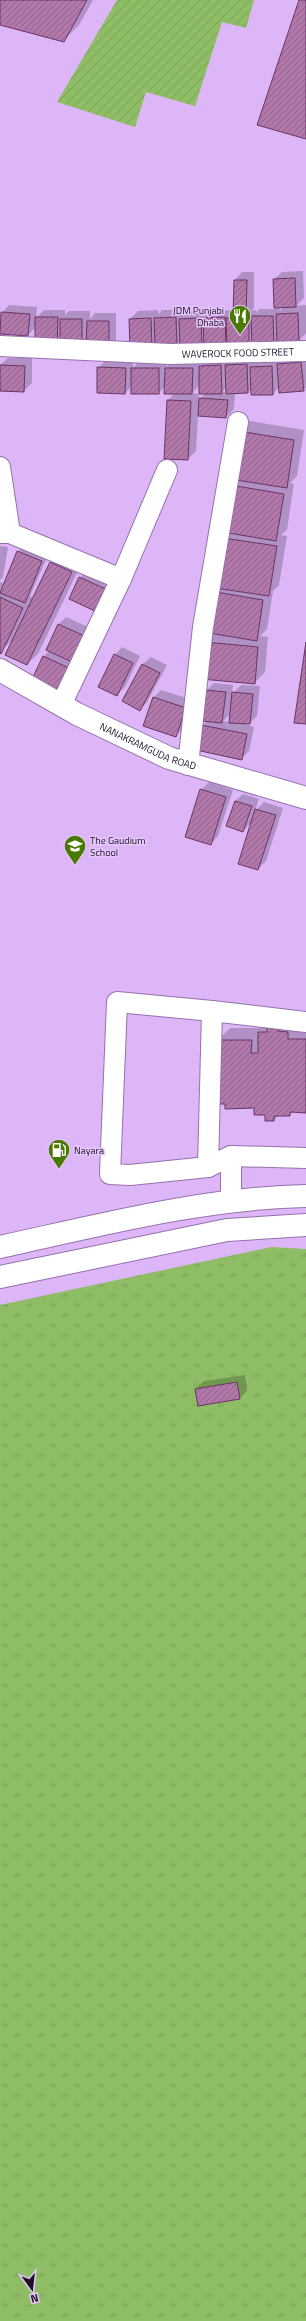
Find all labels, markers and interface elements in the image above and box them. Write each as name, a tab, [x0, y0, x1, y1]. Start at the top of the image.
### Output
place label: JDM Punjabi Dhaba	[173, 303, 224, 330]
restaurant icon: JDM Punjabi Dhaba	[227, 303, 253, 336]
street label: WAVEROCK FOOD STREET	[182, 344, 295, 362]
street label: NANAKRAMGUDA ROAD	[97, 719, 198, 774]
school or university icon: The Gaudium School	[62, 833, 88, 866]
place label: The Gaudium School	[90, 833, 146, 860]
fuel station icon: Nayara	[46, 1137, 72, 1170]
place label: Nayara	[74, 1143, 104, 1158]
north arrow	[12, 2269, 52, 2309]
text: N	[29, 2290, 40, 2307]

